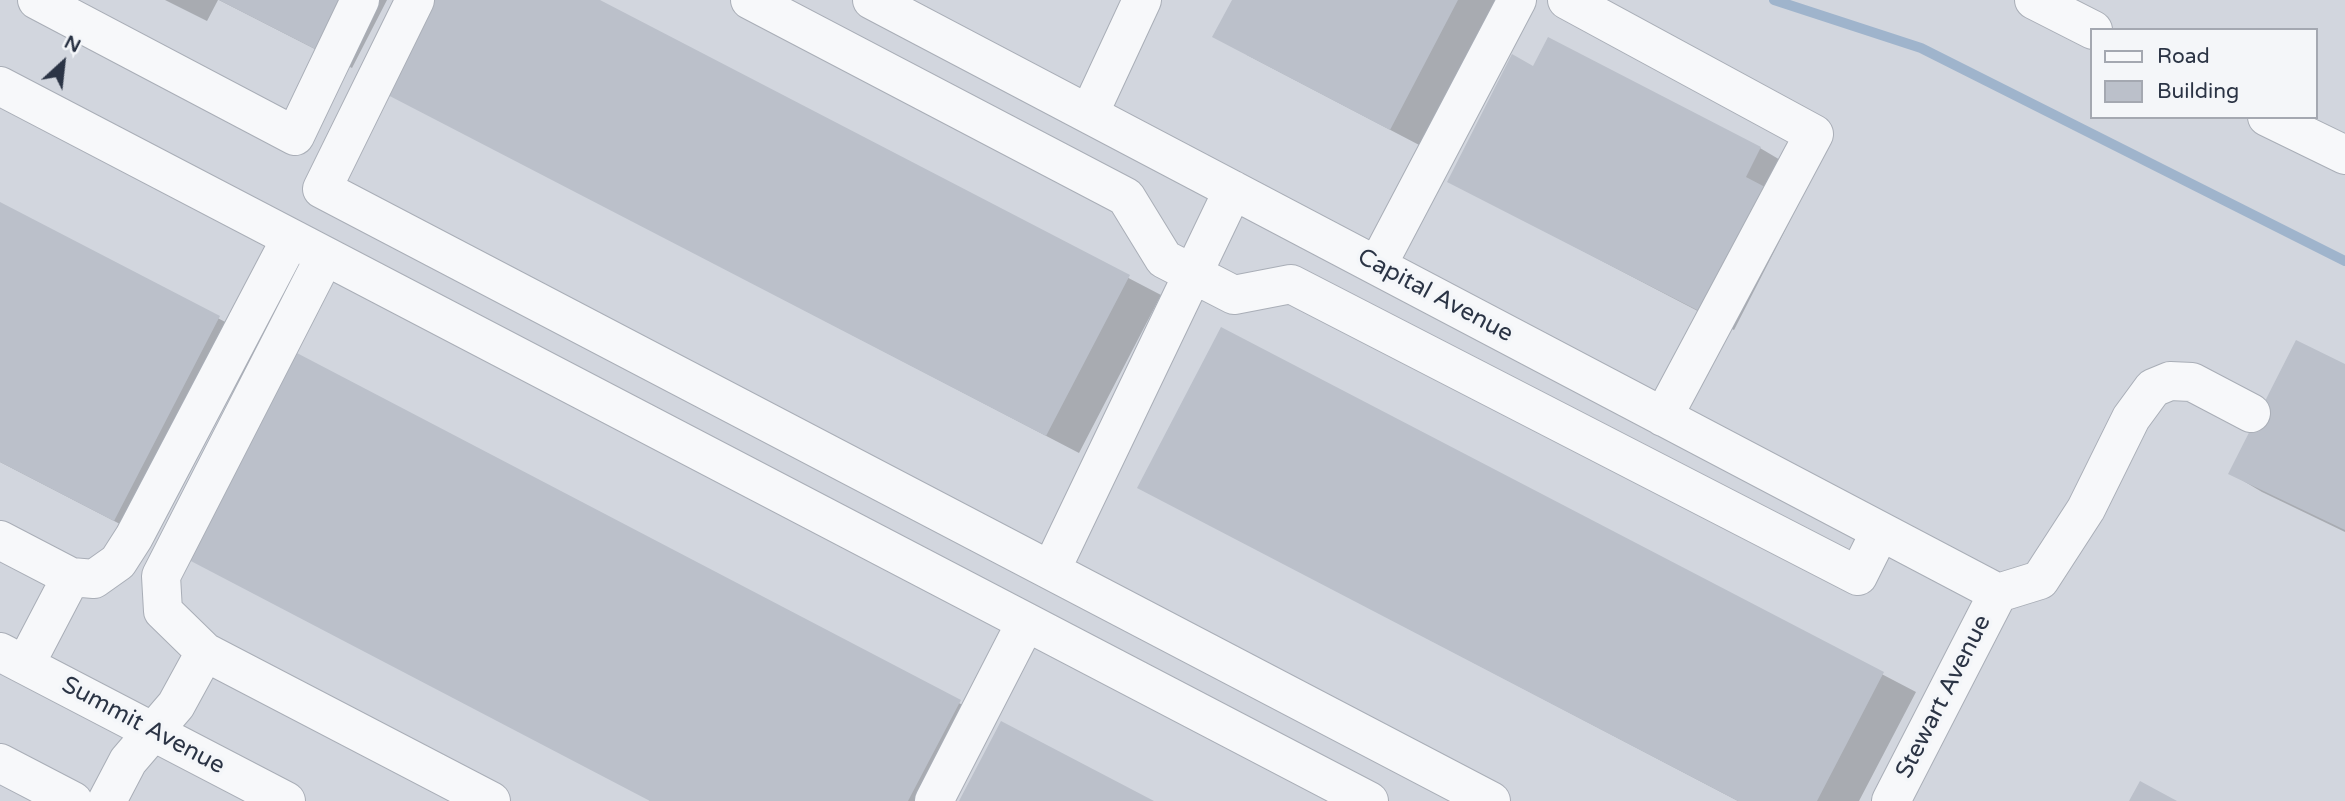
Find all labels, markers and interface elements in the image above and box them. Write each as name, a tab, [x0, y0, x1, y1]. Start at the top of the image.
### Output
north arrow	[28, 28, 98, 98]
legend	[2090, 28, 2317, 119]
text: N	[61, 31, 84, 58]
text: Road	[2157, 44, 2210, 69]
text: Building	[2157, 79, 2239, 104]
street label: Capital Avenue	[1352, 243, 1518, 349]
street label: Stewart Avenue	[1890, 610, 1998, 784]
street label: Summit Avenue	[57, 671, 229, 781]

